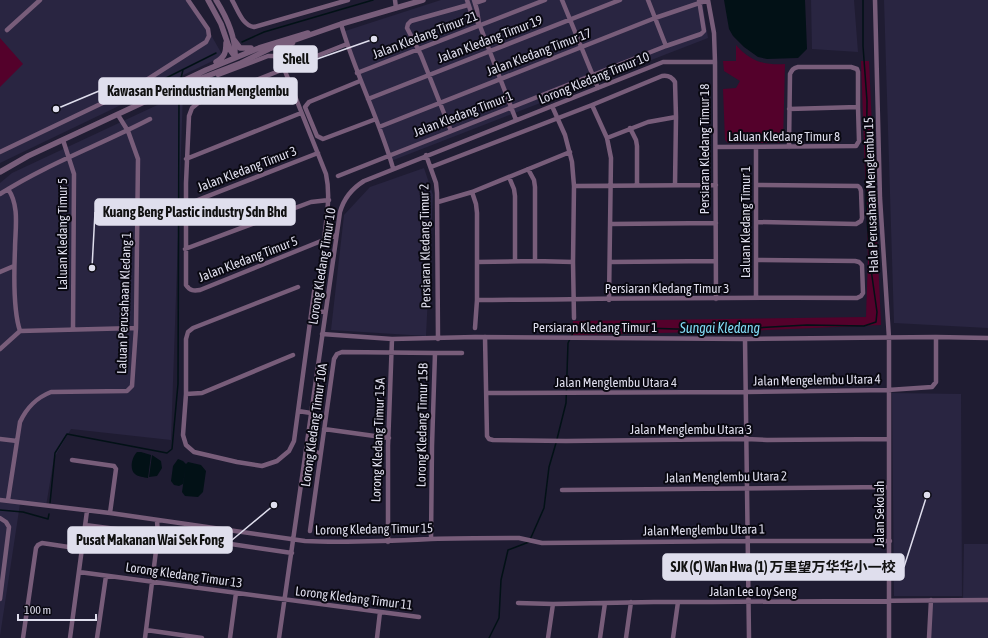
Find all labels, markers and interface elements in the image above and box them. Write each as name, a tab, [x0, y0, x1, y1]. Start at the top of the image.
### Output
street label: Jalan Kledang Timur 21	[370, 8, 480, 62]
street label: Jalan Kledang Timur 19	[435, 12, 545, 66]
street label: Jalan Kledang Timur 17	[484, 25, 594, 79]
callout: Shell	[274, 46, 317, 72]
street label: Lorong Kledang Timur 10	[536, 49, 652, 107]
text: Shell	[283, 51, 310, 67]
callout: Kawasan Perindustrian Menglembu	[99, 78, 297, 104]
text: Kawasan Perindustrian Menglembu	[107, 83, 289, 99]
street label: Persiaran Kledang Timur 18	[697, 84, 712, 214]
street label: Jalan Kledang Timur 1	[411, 88, 515, 140]
street label: Hala Perusahaan Menglembu 15	[861, 117, 881, 273]
street label: Laluan Kledang Timur 8	[728, 129, 840, 144]
street label: Jalan Kledang Timur 3	[195, 143, 299, 195]
street label: Laluan Kledang Timur 1	[738, 166, 753, 278]
street label: Laluan Kledang Timur 5	[55, 178, 70, 290]
street label: Persiaran Kledang Timur 2	[416, 184, 434, 308]
callout: Kuang Beng Plastic industry Sdn Bhd	[95, 199, 295, 225]
text: Kuang Beng Plastic industry Sdn Bhd	[103, 204, 288, 220]
street label: Lorong Kledang Timur 10	[305, 207, 339, 325]
street label: Laluan Perusahaan Kledang 1	[114, 232, 134, 374]
street label: Jalan Kledang Timur 5	[196, 233, 300, 285]
street label: Persiaran Kledang Timur 3	[605, 281, 729, 296]
street label: Persiaran Kledang Timur 1	[533, 320, 657, 335]
water label: Sungai Kledang	[679, 320, 760, 336]
street label: Lorong Kledang Timur 10A	[298, 362, 330, 488]
street label: Lorong Kledang Timur 15B	[413, 362, 431, 487]
street label: Jalan Mengelembu Utara 4	[753, 371, 881, 389]
street label: Jalan Menglembu Utara 4	[555, 375, 677, 390]
street label: Lorong Kledang Timur 15A	[368, 377, 388, 502]
street label: Jalan Menglembu Utara 3	[630, 422, 752, 437]
street label: Jalan Menglembu Utara 2	[665, 468, 787, 486]
street label: Jalan Sekolah	[872, 481, 887, 547]
street label: Lorong Kledang Timur 15	[315, 520, 433, 538]
street label: Jalan Menglembu Utara 1	[643, 521, 765, 539]
callout: Pusat Makanan Wai Sek Fong	[68, 527, 232, 553]
text: Pusat Makanan Wai Sek Fong	[76, 532, 225, 548]
callout: SJK (C) Wan Hwa (1) 万里望万华华小一校	[663, 554, 904, 580]
street label: Lorong Kledang Timur 13	[124, 559, 244, 591]
text: SJK (C) Wan Hwa (1) 万里望万华华小一校	[670, 559, 896, 575]
street label: Lorong Kledang Timur 11	[294, 583, 414, 613]
street label: Jalan Lee Loy Seng	[709, 584, 797, 599]
scale bar	[18, 596, 96, 622]
text: 100 m	[24, 603, 51, 617]

